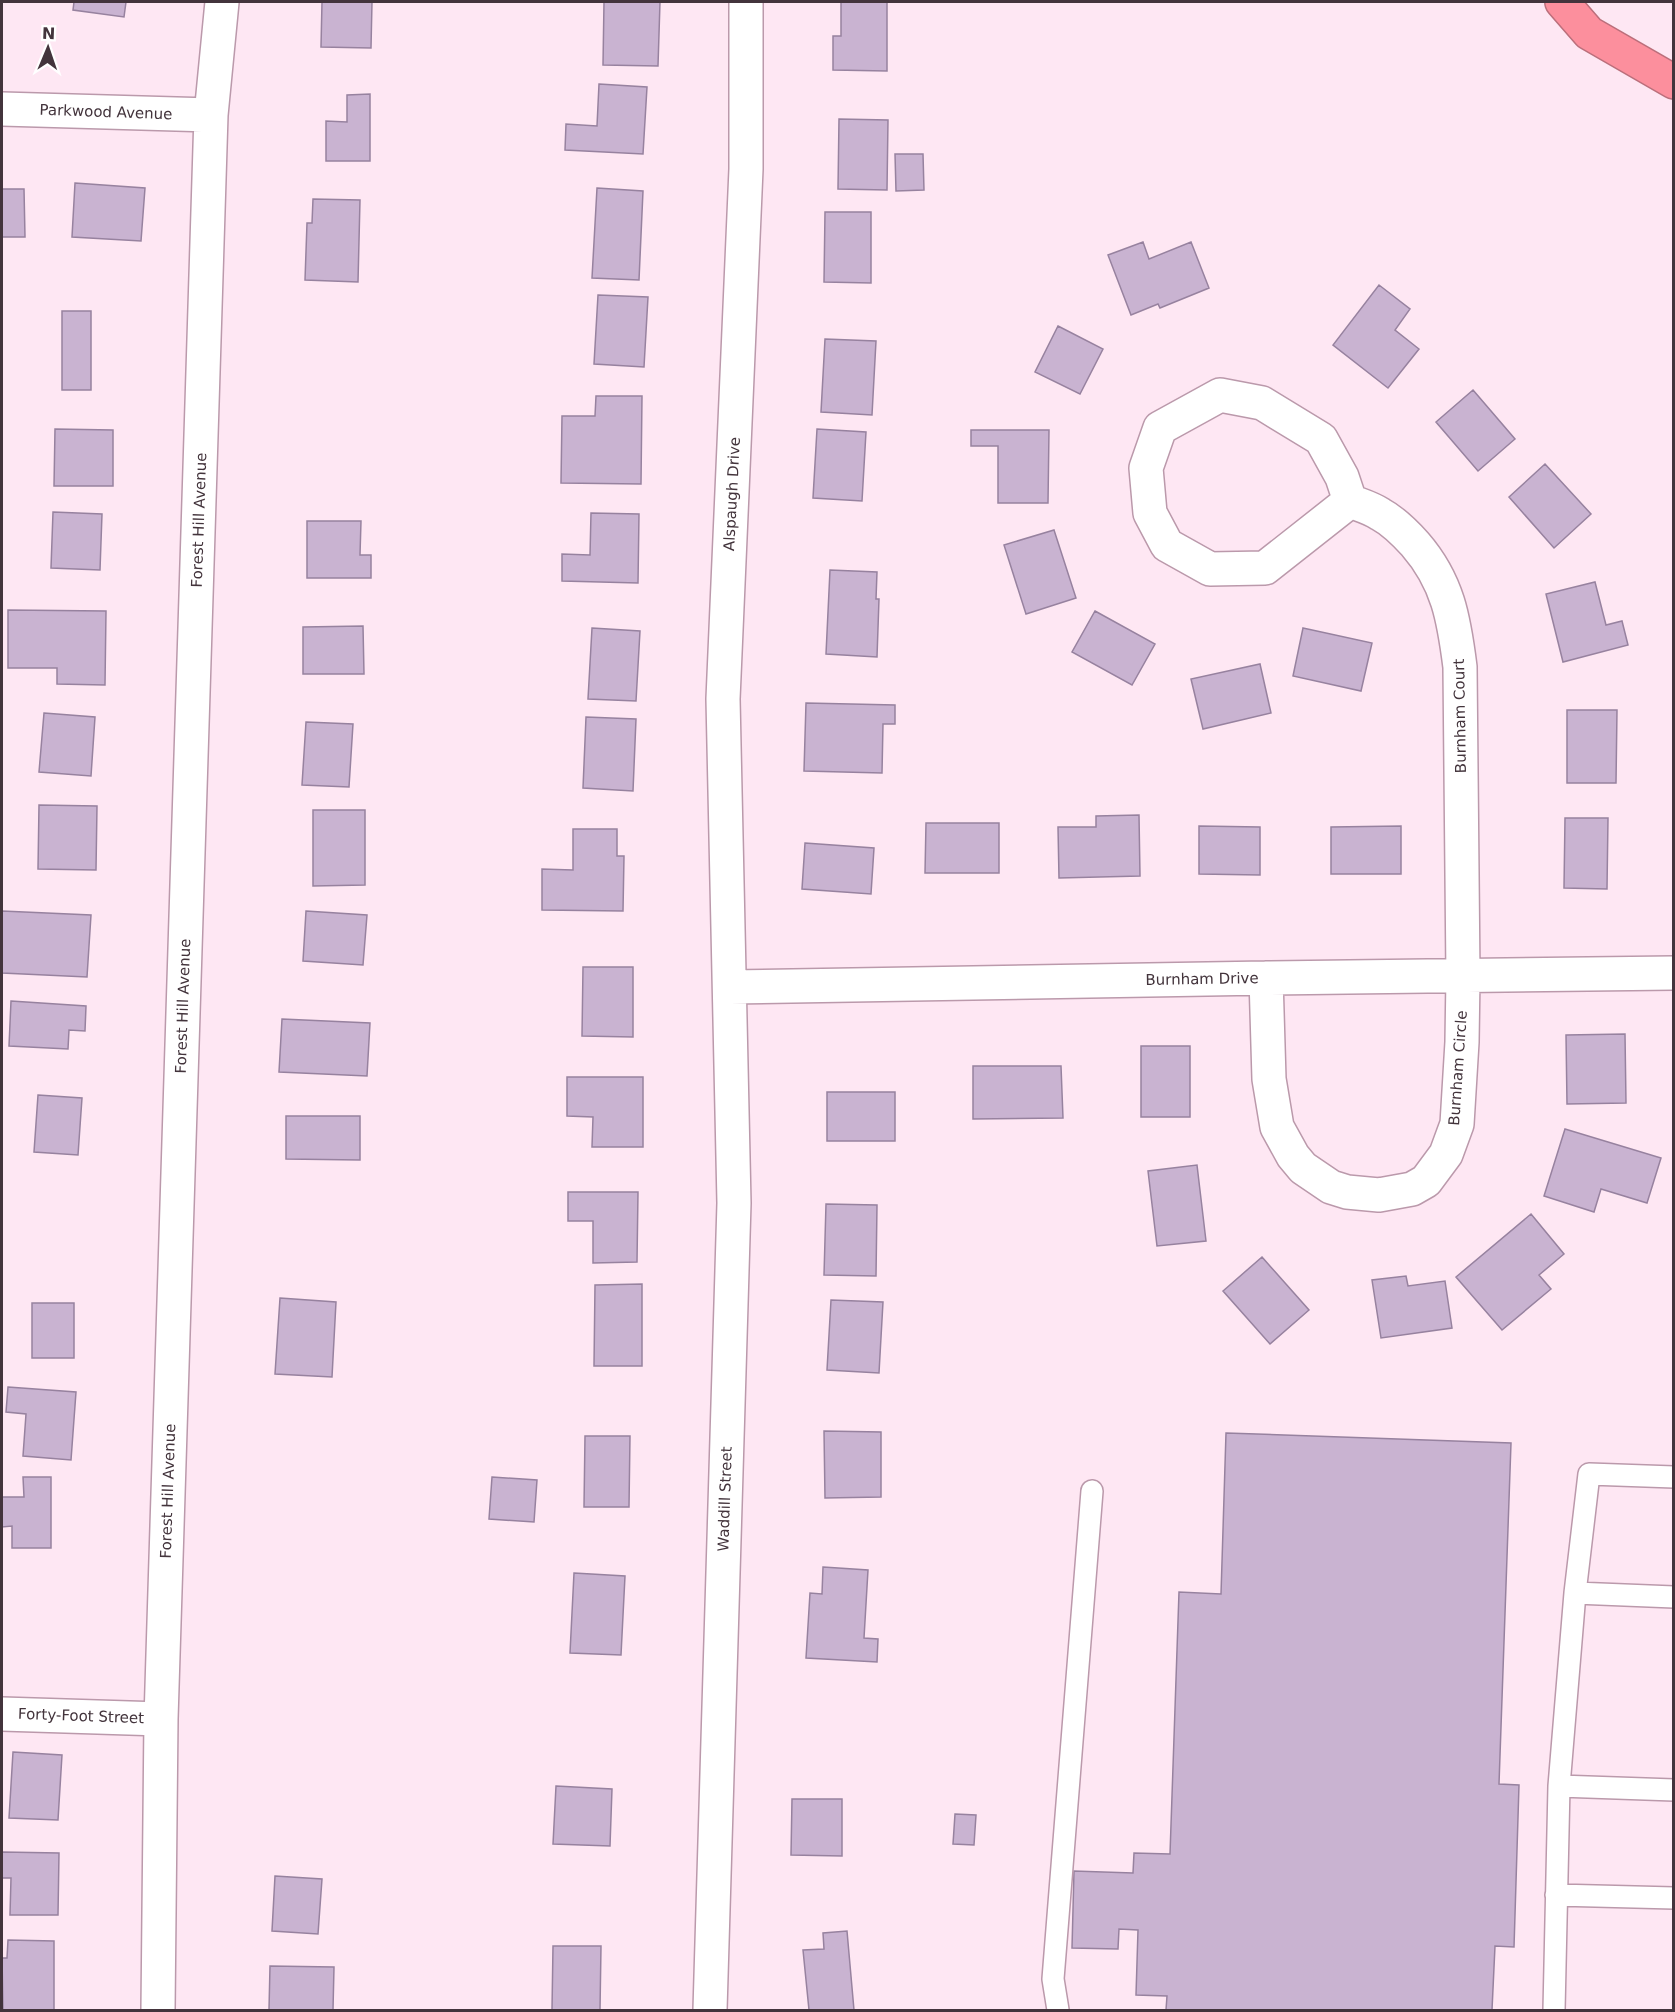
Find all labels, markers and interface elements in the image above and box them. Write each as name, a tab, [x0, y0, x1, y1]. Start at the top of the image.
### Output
north arrow	[18, 18, 78, 78]
text: N	[41, 24, 56, 43]
street label: Parkwood Avenue	[39, 101, 173, 123]
street label: Alspaugh Drive	[720, 436, 744, 552]
street label: Forest Hill Avenue	[188, 452, 210, 588]
street label: Burnham Court	[1450, 658, 1470, 773]
street label: Forest Hill Avenue	[172, 938, 194, 1074]
street label: Burnham Drive	[1145, 969, 1259, 989]
street label: Burnham Circle	[1445, 1010, 1471, 1126]
street label: Forest Hill Avenue	[157, 1423, 179, 1559]
street label: Waddill Street	[714, 1446, 736, 1552]
street label: Forty-Foot Street	[18, 1705, 144, 1727]

